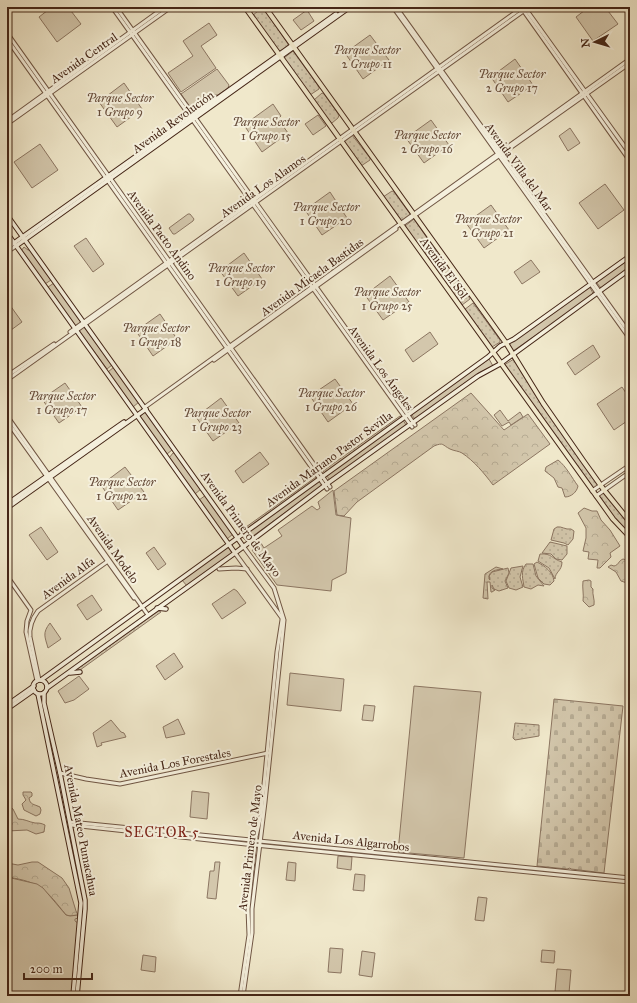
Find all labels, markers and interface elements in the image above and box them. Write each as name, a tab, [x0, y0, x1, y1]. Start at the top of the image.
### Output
north arrow	[575, 22, 615, 62]
street label: Avenida Central	[47, 29, 121, 87]
text: N	[579, 37, 592, 48]
park label: Parque Sector 2 Grupo 11	[333, 43, 402, 72]
park label: Parque Sector 2 Grupo 17	[478, 67, 547, 96]
street label: Avenida Revolución	[129, 87, 217, 157]
park label: Parque Sector 1 Grupo 9	[86, 91, 155, 120]
park label: Parque Sector 1 Grupo 15	[232, 115, 301, 144]
street label: Avenida Villa del Mar	[482, 119, 556, 214]
park label: Parque Sector 2 Grupo 16	[393, 128, 462, 157]
street label: Avenida Los Alamos	[217, 151, 308, 221]
street label: Avenida Pacto Andino	[124, 186, 199, 283]
park label: Parque Sector 1 Grupo 20	[292, 200, 361, 229]
park label: Parque Sector 2 Grupo 21	[454, 212, 523, 241]
street label: Avenida El Sol	[417, 234, 471, 302]
street label: Avenida Micaela Bastidas	[257, 235, 366, 320]
park label: Parque Sector 1 Grupo 19	[207, 261, 276, 290]
park label: Parque Sector 1 Grupo 25	[353, 285, 422, 314]
park label: Parque Sector 1 Grupo 18	[122, 321, 191, 350]
street label: Avenida Los Ángeles	[344, 321, 417, 414]
park label: Parque Sector 1 Grupo 26	[297, 386, 366, 415]
park label: Parque Sector 1 Grupo 17	[28, 389, 97, 418]
park label: Parque Sector 1 Grupo 23	[183, 406, 252, 435]
street label: Avenida Mariano Pastor Sevilla	[262, 408, 396, 510]
street label: Avenida Primero de Mayo	[197, 468, 284, 579]
park label: Parque Sector 1 Grupo 22	[88, 475, 157, 504]
street label: Avenida Modelo	[84, 511, 142, 586]
street label: Avenida Alfa	[38, 554, 98, 602]
street label: Avenida Los Forestales	[117, 745, 232, 781]
street label: Avenida Mateo Pumacahua	[61, 762, 101, 898]
street label: Avenida Primero de Mayo	[235, 784, 265, 913]
district label: SECTOR 5	[124, 824, 200, 841]
street label: Avenida Los Algarrobos	[291, 828, 410, 855]
scale bar	[24, 955, 92, 981]
text: 200 m	[30, 962, 63, 976]

